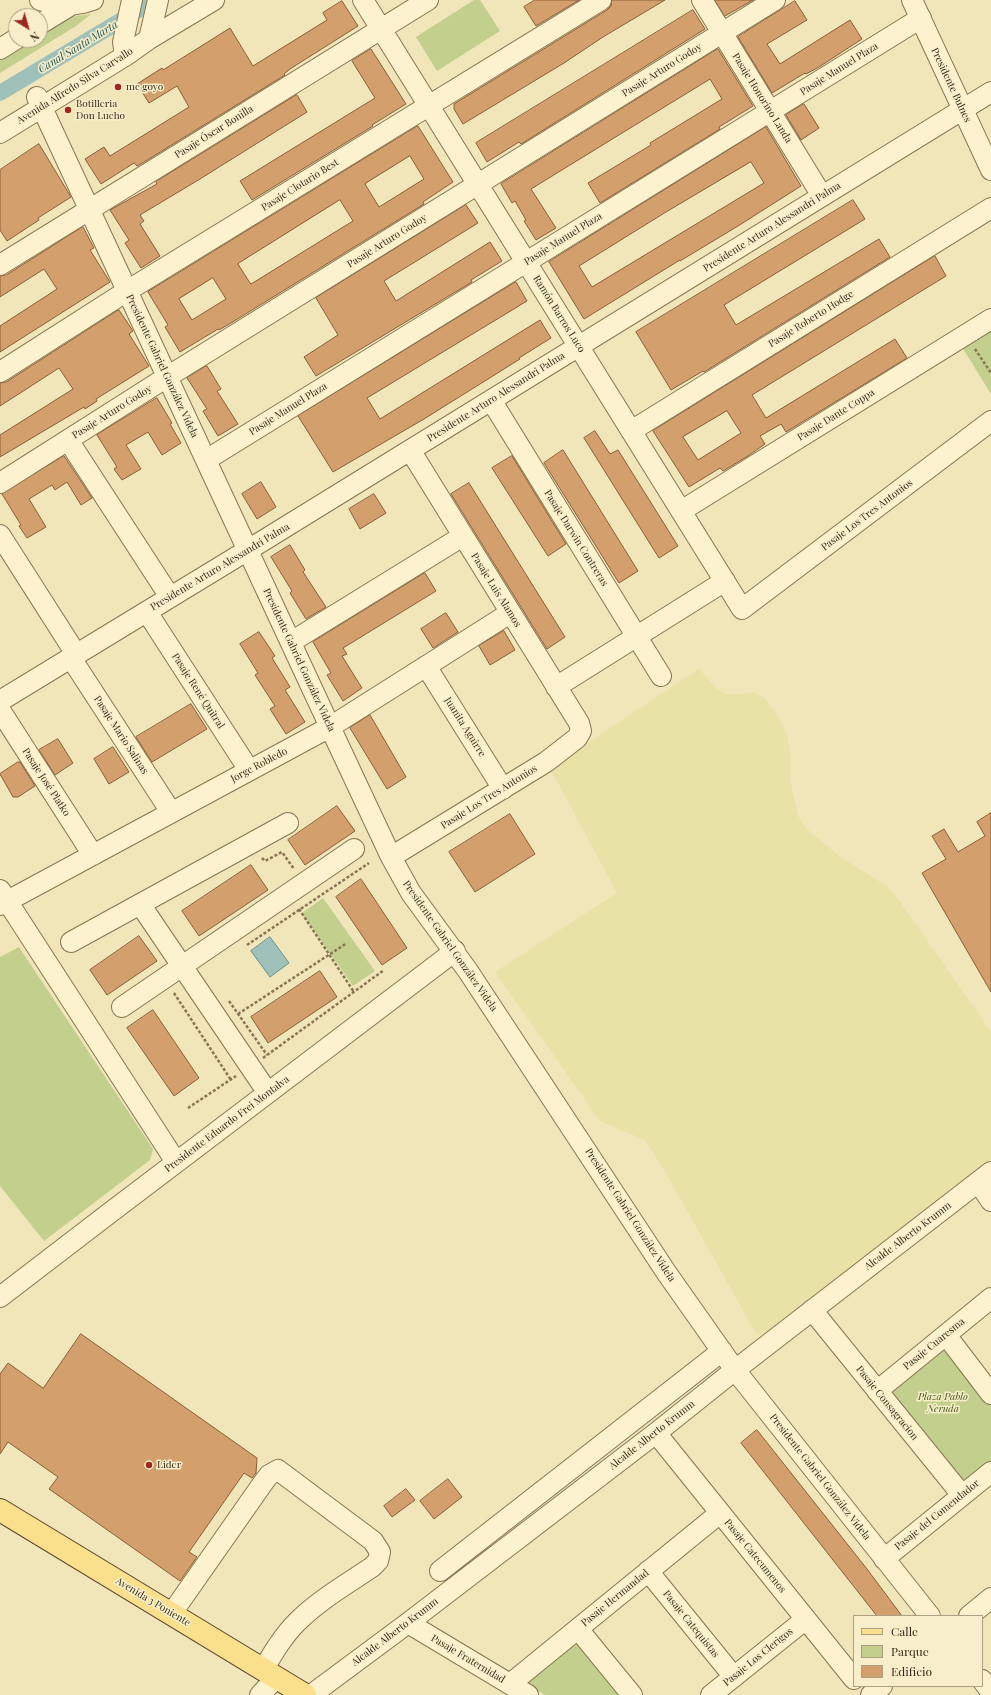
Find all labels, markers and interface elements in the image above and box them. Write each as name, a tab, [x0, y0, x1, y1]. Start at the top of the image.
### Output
north arrow	[8, 8, 48, 48]
water label: Canal Santa Marta	[36, 18, 120, 76]
text: N	[27, 29, 43, 46]
street label: Pasaje Manuel Plaza	[798, 40, 880, 98]
street label: Pasaje Arturo Godoy	[620, 41, 704, 99]
street label: Avenida Alfredo Silva Carvallo	[15, 45, 135, 127]
street label: Presidente Bulnes	[928, 46, 974, 124]
street label: Pasaje Honorino Landa	[729, 51, 795, 145]
place label: mc goyo	[126, 81, 163, 93]
marker: mc goyo	[113, 82, 123, 92]
place label: Botilleria Don Lucho	[76, 98, 125, 122]
street label: Pasaje Óscar Bonilla	[172, 103, 256, 161]
marker: Botilleria Don Lucho	[63, 105, 73, 115]
street label: Pasaje Clotario Best	[259, 156, 341, 214]
street label: Presidente Arturo Alessandri Palma	[701, 180, 843, 274]
street label: Pasaje Manuel Plaza	[522, 210, 604, 268]
street label: Pasaje Arturo Godoy	[345, 212, 429, 270]
street label: Ramón Barros Luco	[530, 273, 588, 355]
street label: Pasaje Roberto Hodge	[766, 288, 856, 350]
street label: Presidente Gabriel González Videla	[123, 292, 201, 440]
street label: Presidente Arturo Alessandri Palma	[425, 350, 567, 444]
street label: Pasaje Manuel Plaza	[247, 380, 329, 438]
street label: Pasaje Arturo Godoy	[70, 383, 154, 441]
street label: Pasaje Dante Coppa	[795, 386, 877, 444]
street label: Pasaje Los Tres Antonios	[819, 477, 915, 553]
street label: Pasaje Darwin Contreras	[541, 488, 611, 588]
street label: Presidente Arturo Alessandri Palma	[148, 521, 292, 613]
street label: Pasaje Luis Alamos	[468, 551, 524, 629]
street label: Presidente Gabriel González Videla	[260, 586, 338, 734]
street label: Pasaje René Quitral	[169, 651, 227, 731]
street label: Pasaje Mario Salinas	[91, 694, 151, 776]
street label: Juanita Aguirre	[442, 695, 488, 759]
street label: Jorge Robledo	[229, 745, 289, 785]
street label: Pasaje José Platko	[19, 746, 73, 818]
street label: Pasaje Los Tres Antonios	[439, 762, 539, 832]
street label: Presidente Gabriel González Videla	[400, 878, 500, 1014]
street label: Presidente Eduardo Frei Montalva	[162, 1073, 292, 1175]
street label: Presidente Gabriel González Videla	[582, 1146, 678, 1284]
street label: Alcalde Alberto Krumm	[862, 1199, 954, 1273]
street label: Pasaje Cuaresma	[901, 1316, 967, 1372]
street label: Pasaje Consagracion	[853, 1363, 921, 1443]
park label: Plaza Pablo Neruda	[918, 1391, 968, 1414]
street label: Alcalde Alberto Krumm	[607, 1398, 697, 1472]
street label: Presidente Gabriel González Videla	[767, 1412, 873, 1542]
place label: Lider	[157, 1459, 181, 1471]
marker: Lider	[144, 1460, 154, 1470]
street label: Pasaje del Comendador	[892, 1477, 982, 1553]
street label: Pasaje Catecumenos	[722, 1517, 788, 1595]
street label: Pasaje Hermandad	[579, 1567, 651, 1629]
street label: Avenida 3 Poniente	[113, 1575, 193, 1629]
street label: Pasaje Catequistas	[660, 1588, 722, 1660]
street label: Alcalde Alberto Krumm	[349, 1595, 441, 1669]
legend	[853, 1615, 983, 1687]
text: Calle	[891, 1623, 918, 1639]
street label: Pasaje Los Clerigos	[721, 1625, 795, 1689]
street label: Pasaje Fraternidad	[429, 1632, 507, 1686]
text: Parque	[891, 1643, 929, 1659]
text: Edificio	[891, 1663, 932, 1679]

